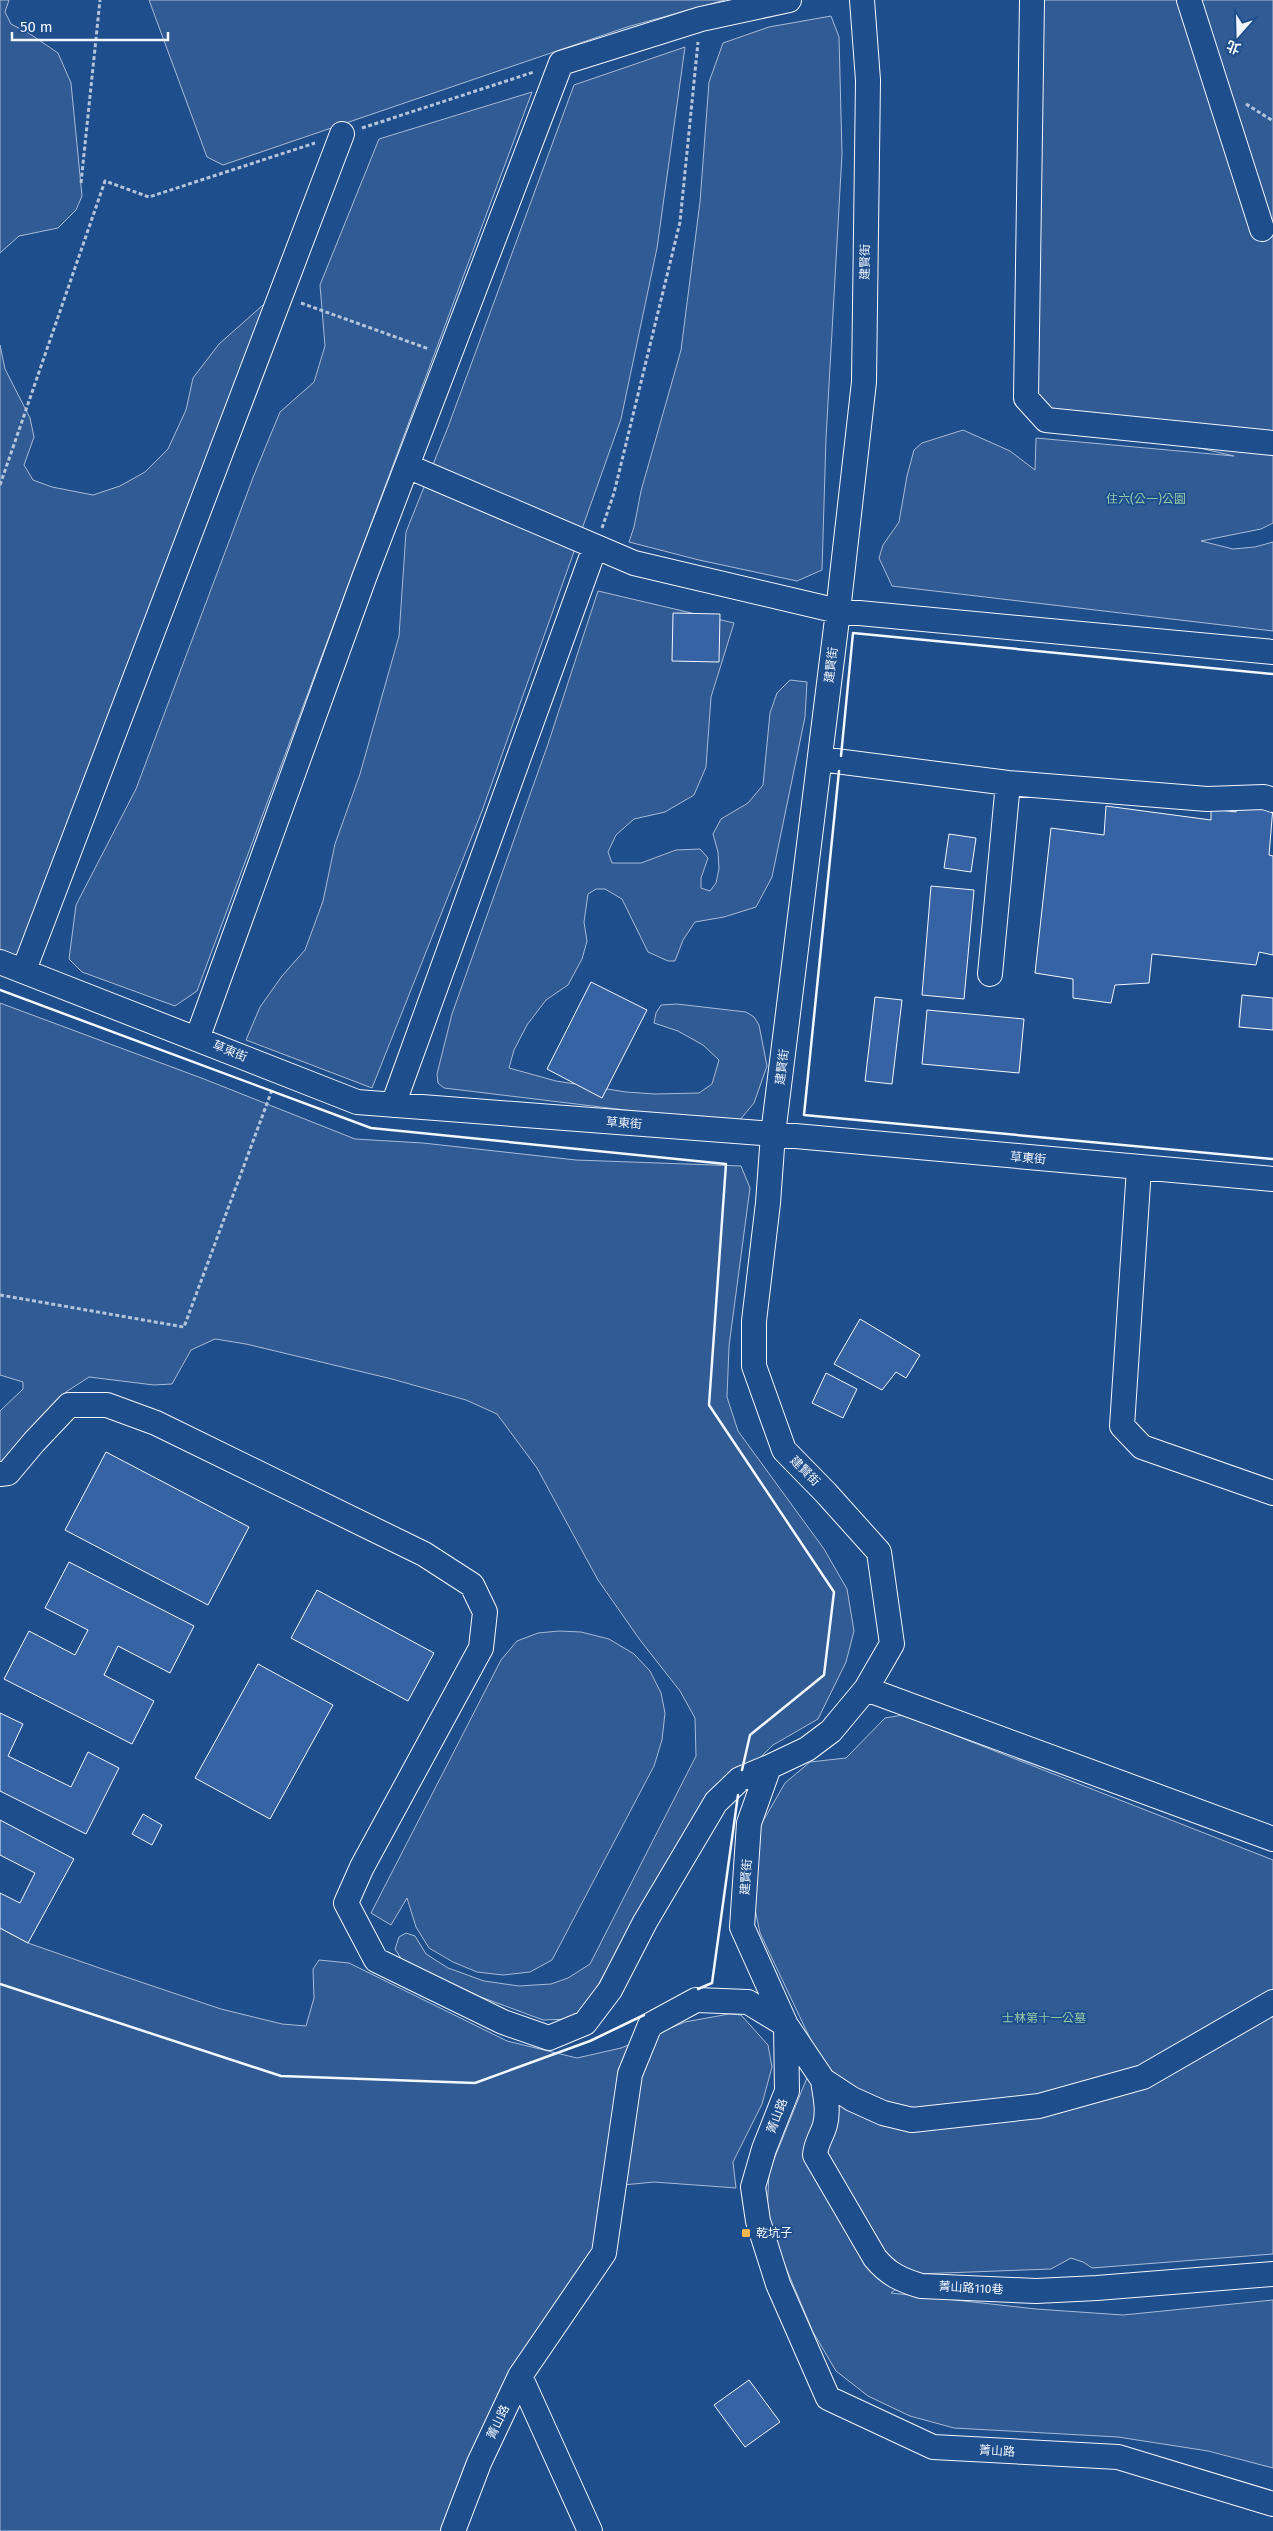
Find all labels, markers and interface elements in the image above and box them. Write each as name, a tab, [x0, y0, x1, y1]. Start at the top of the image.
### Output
scale bar	[12, 10, 169, 42]
north arrow	[1213, 10, 1263, 60]
text: 50 m	[20, 18, 53, 36]
text: 北	[1224, 36, 1243, 57]
street label: 建賢街	[858, 244, 872, 280]
park label: 住六(公一)公園	[1106, 492, 1186, 506]
street label: 建賢街	[822, 646, 840, 684]
street label: 草東街	[211, 1038, 249, 1064]
street label: 建賢街	[773, 1048, 791, 1086]
street label: 草東街	[606, 1115, 642, 1131]
street label: 草東街	[1009, 1149, 1047, 1167]
street label: 建賢街	[787, 1453, 823, 1489]
street label: 建賢街	[738, 1859, 754, 1895]
park label: 士林第十一公墓	[1002, 2011, 1086, 2025]
street label: 菁山路	[764, 2097, 790, 2135]
place label: 乾坑子	[756, 2226, 792, 2240]
marker: 乾坑子	[740, 2227, 752, 2239]
street label: 菁山路110巷	[938, 2279, 1004, 2297]
street label: 菁山路	[484, 2403, 512, 2441]
street label: 菁山路	[979, 2443, 1015, 2459]

